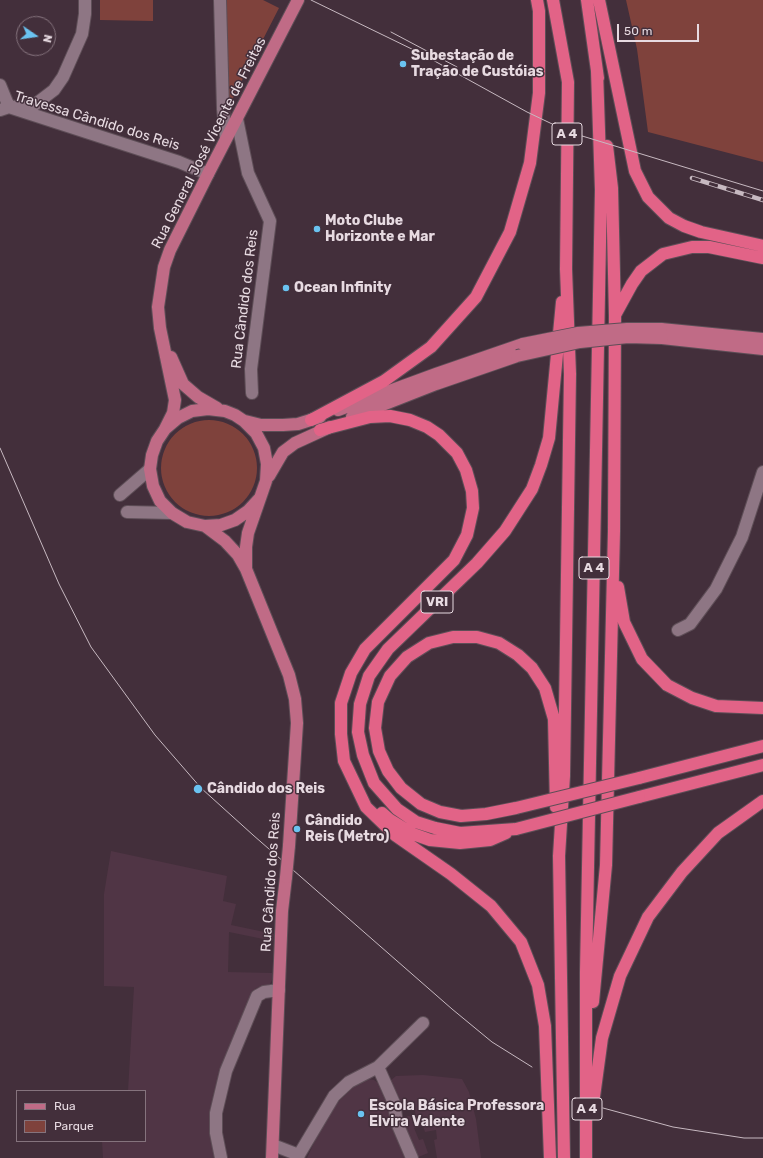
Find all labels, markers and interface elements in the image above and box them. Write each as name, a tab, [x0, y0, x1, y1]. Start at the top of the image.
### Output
north arrow	[16, 16, 56, 56]
scale bar	[619, 16, 701, 42]
text: 50 m	[624, 24, 652, 38]
text: N	[40, 33, 54, 44]
street label: Rua General José Vicente de Freitas	[148, 34, 270, 252]
place label: Subestação de Tração de Custóias	[411, 48, 543, 80]
marker: Subestação de Tração de Custóias	[398, 59, 408, 69]
street label: Travessa Cândido dos Reis	[12, 88, 182, 154]
road number: A 4	[552, 123, 582, 145]
place label: Moto Clube Horizonte e Mar	[325, 213, 435, 246]
marker: Moto Clube Horizonte e Mar	[312, 224, 322, 234]
street label: Rua Cândido dos Reis	[228, 228, 262, 370]
place label: Ocean Infinity	[294, 280, 392, 296]
marker: Ocean Infinity	[281, 283, 291, 293]
road number: A 4	[579, 557, 609, 579]
road number: VRI	[421, 591, 453, 613]
place label: Cândido dos Reis	[207, 781, 325, 797]
marker: Cândido dos Reis	[192, 783, 204, 795]
street label: Rua Cândido dos Reis	[258, 811, 284, 953]
place label: Cândido Reis (Metro)	[305, 813, 389, 846]
marker: Cândido Reis (Metro)	[292, 824, 302, 834]
legend	[16, 1090, 146, 1142]
place label: Escola Básica Professora Elvira Valente	[369, 1098, 544, 1130]
road number: A 4	[572, 1098, 602, 1120]
text: Rua	[54, 1099, 76, 1113]
marker: Escola Básica Professora Elvira Valente	[356, 1109, 366, 1119]
text: Parque	[54, 1119, 94, 1133]

